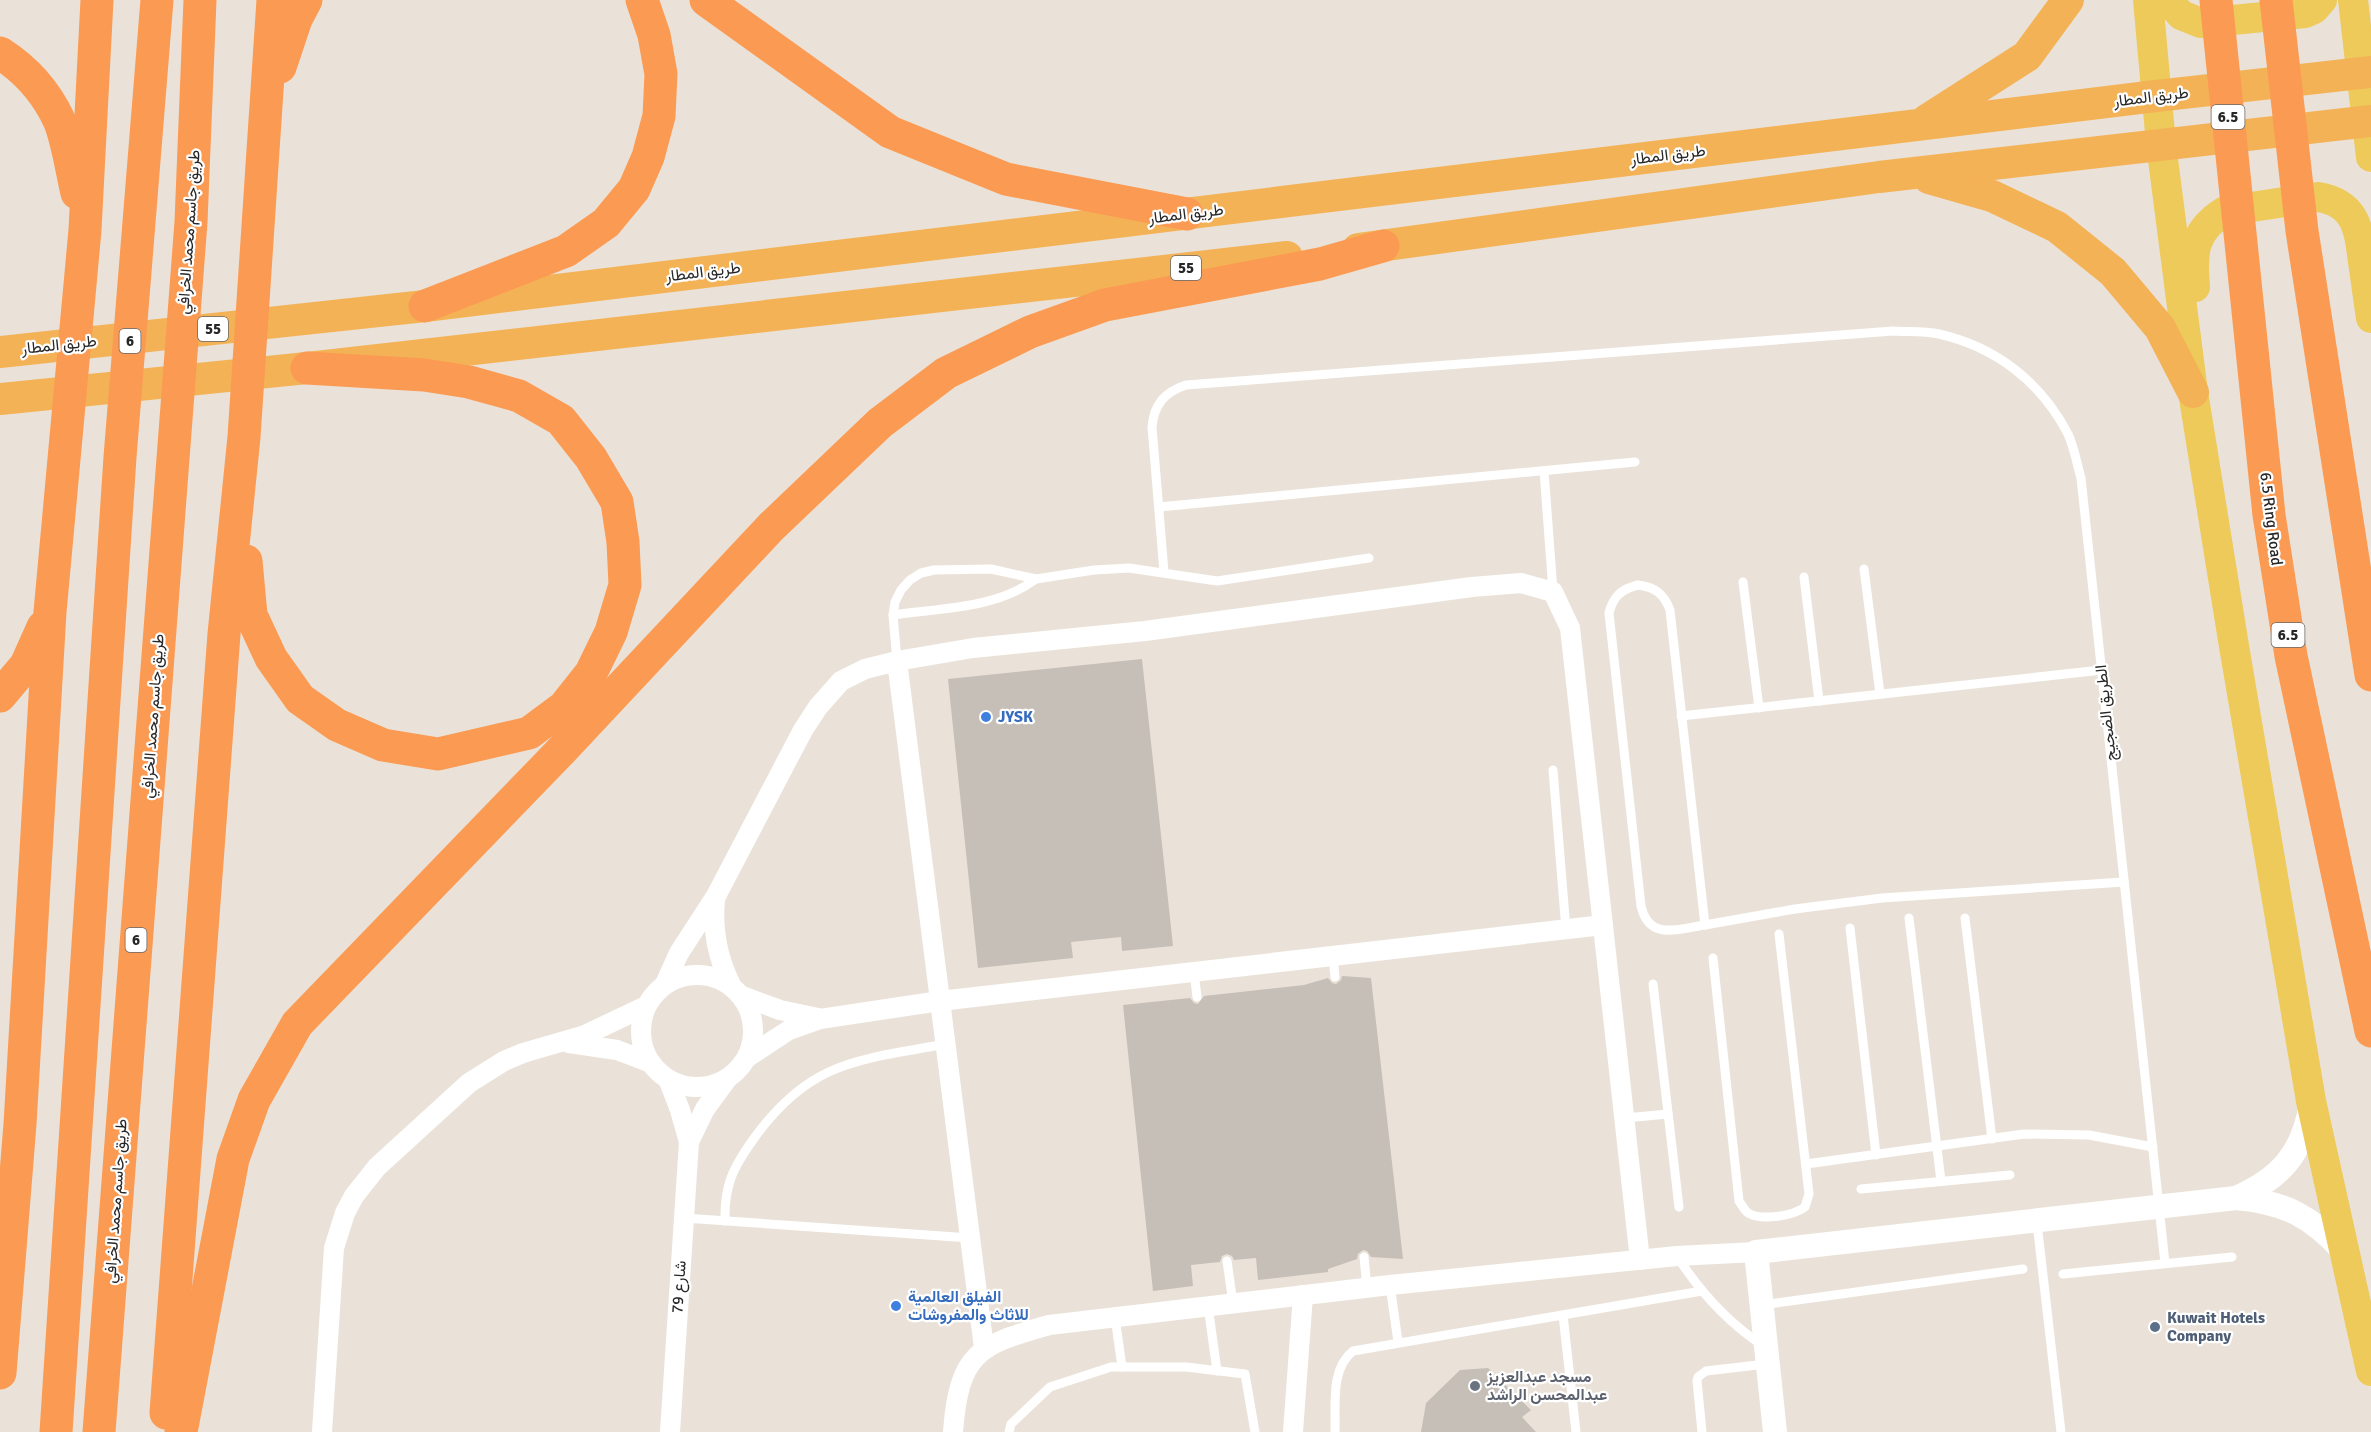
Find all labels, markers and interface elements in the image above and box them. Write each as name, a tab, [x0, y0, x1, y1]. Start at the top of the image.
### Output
street label: طريق المطار	[2111, 82, 2190, 112]
road number: 6.5	[2212, 105, 2244, 129]
street label: طريق المطار	[1628, 140, 1707, 170]
street label: طريق جاسم محمد الخرافي	[173, 149, 208, 315]
street label: طريق المطار	[1146, 199, 1225, 229]
road number: 55	[1171, 256, 1201, 280]
street label: طريق المطار	[663, 257, 742, 287]
road number: 55	[198, 317, 228, 341]
road number: 6	[120, 329, 140, 353]
street label: طريق المطار	[19, 331, 98, 359]
street label: 6.5 Ring Road	[2255, 471, 2287, 567]
road number: 6.5	[2272, 623, 2304, 647]
street label: طريق جاسم محمد الخرافي	[137, 633, 172, 799]
street label: الطريق الضجيج	[2091, 664, 2122, 762]
place label: JYSK	[998, 707, 1033, 727]
marker: JYSK	[979, 710, 993, 724]
road number: 6	[126, 928, 146, 952]
street label: طريق جاسم محمد الخرافي	[100, 1118, 135, 1284]
street label: شارع 79	[667, 1260, 692, 1314]
place label: الفيلق العالمية للاثاث والمفروشات	[908, 1287, 1029, 1325]
marker: الفيلق العالمية للاثاث والمفروشات	[889, 1299, 903, 1313]
place label: Kuwait Hotels Company	[2167, 1308, 2265, 1346]
marker: Kuwait Hotels Company	[2148, 1320, 2162, 1334]
place label: مسجد عبدالعزيز عبدالمحسن الراشد	[1486, 1367, 1607, 1405]
marker: مسجد عبدالعزيز عبدالمحسن الراشد	[1468, 1379, 1482, 1393]

